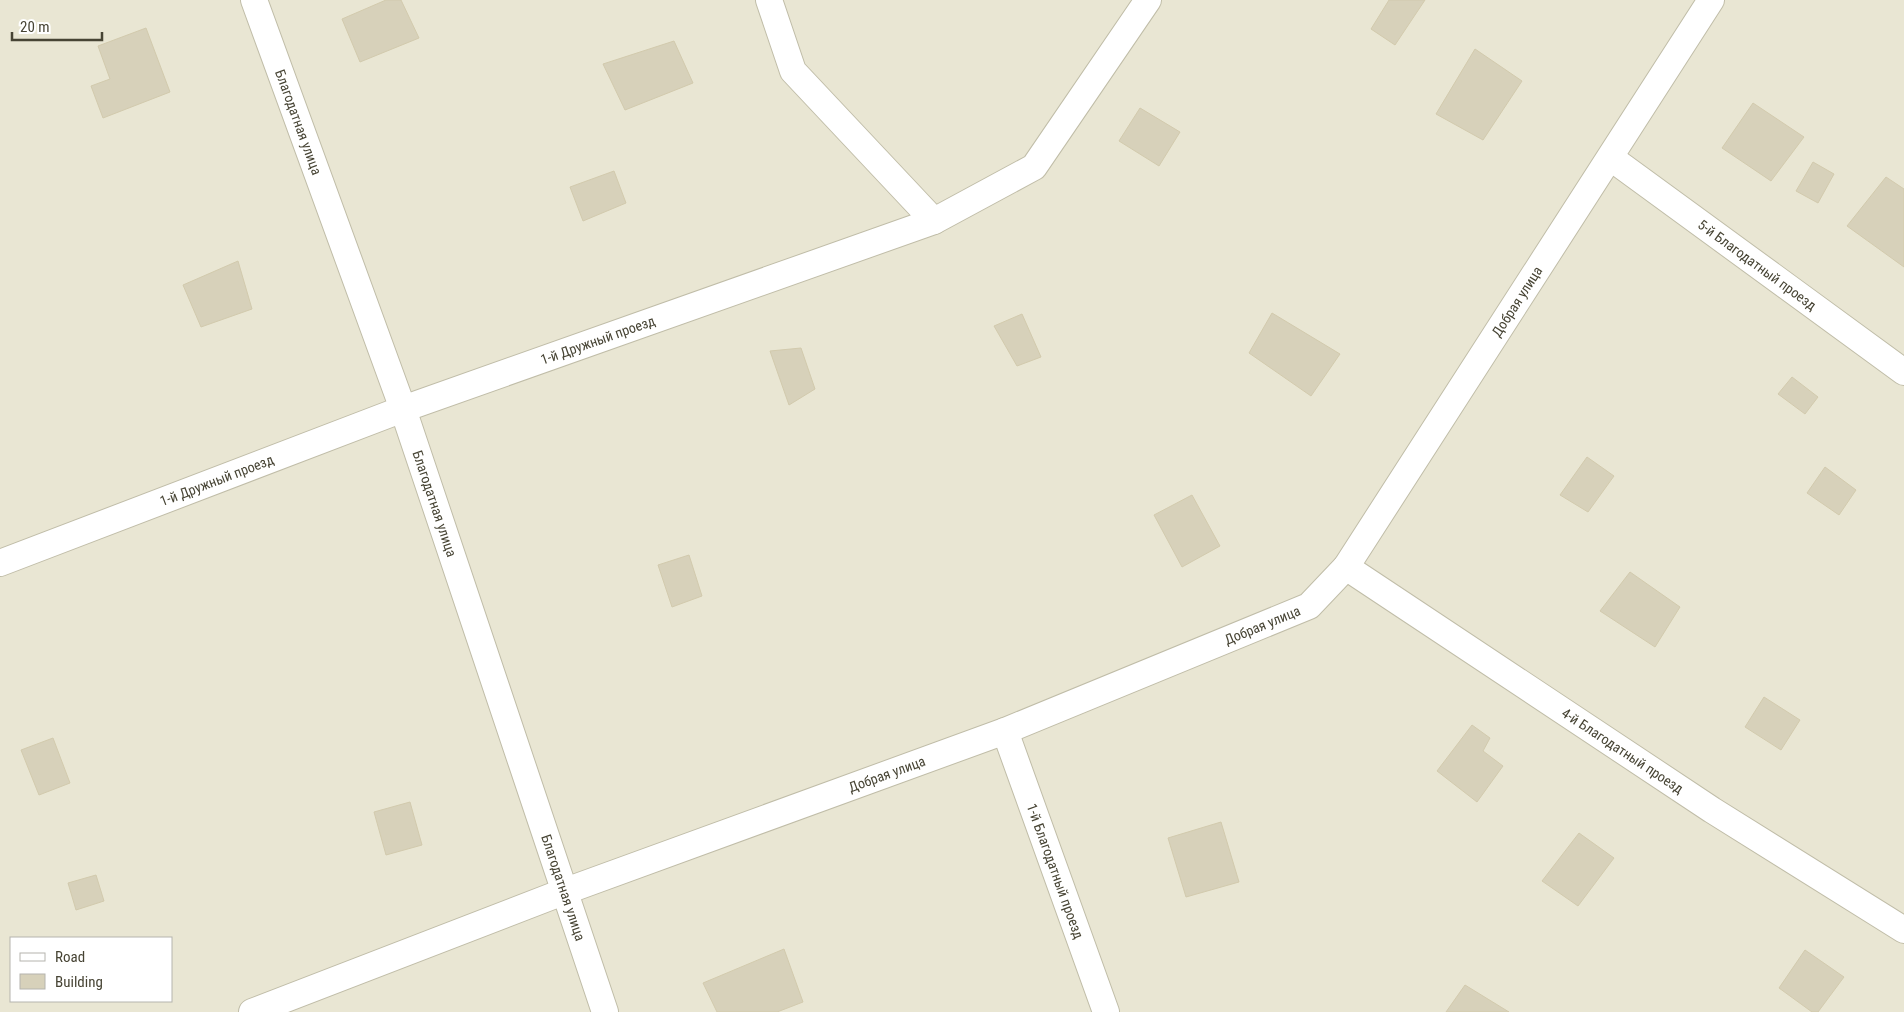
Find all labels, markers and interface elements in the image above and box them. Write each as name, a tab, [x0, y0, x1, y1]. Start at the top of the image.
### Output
scale bar	[12, 10, 102, 42]
text: 20 m	[20, 18, 50, 36]
street label: Благодатная улица	[272, 67, 325, 177]
street label: 5-й Благодатный проезд	[1695, 216, 1820, 314]
street label: Добрая улица	[1488, 263, 1545, 340]
street label: 1-й Дружный проезд	[538, 312, 658, 368]
street label: Благодатная улица	[409, 448, 460, 559]
street label: 1-й Дружный проезд	[158, 451, 276, 509]
street label: Добрая улица	[1222, 602, 1303, 648]
street label: 4-й Благодатный проезд	[1559, 705, 1687, 797]
street label: Добрая улица	[846, 753, 927, 795]
street label: 1-й Благодатный проезд	[1024, 801, 1087, 941]
street label: Благодатная улица	[538, 832, 589, 943]
legend	[10, 937, 172, 1002]
text: Road	[55, 948, 85, 966]
text: Building	[55, 973, 103, 991]

